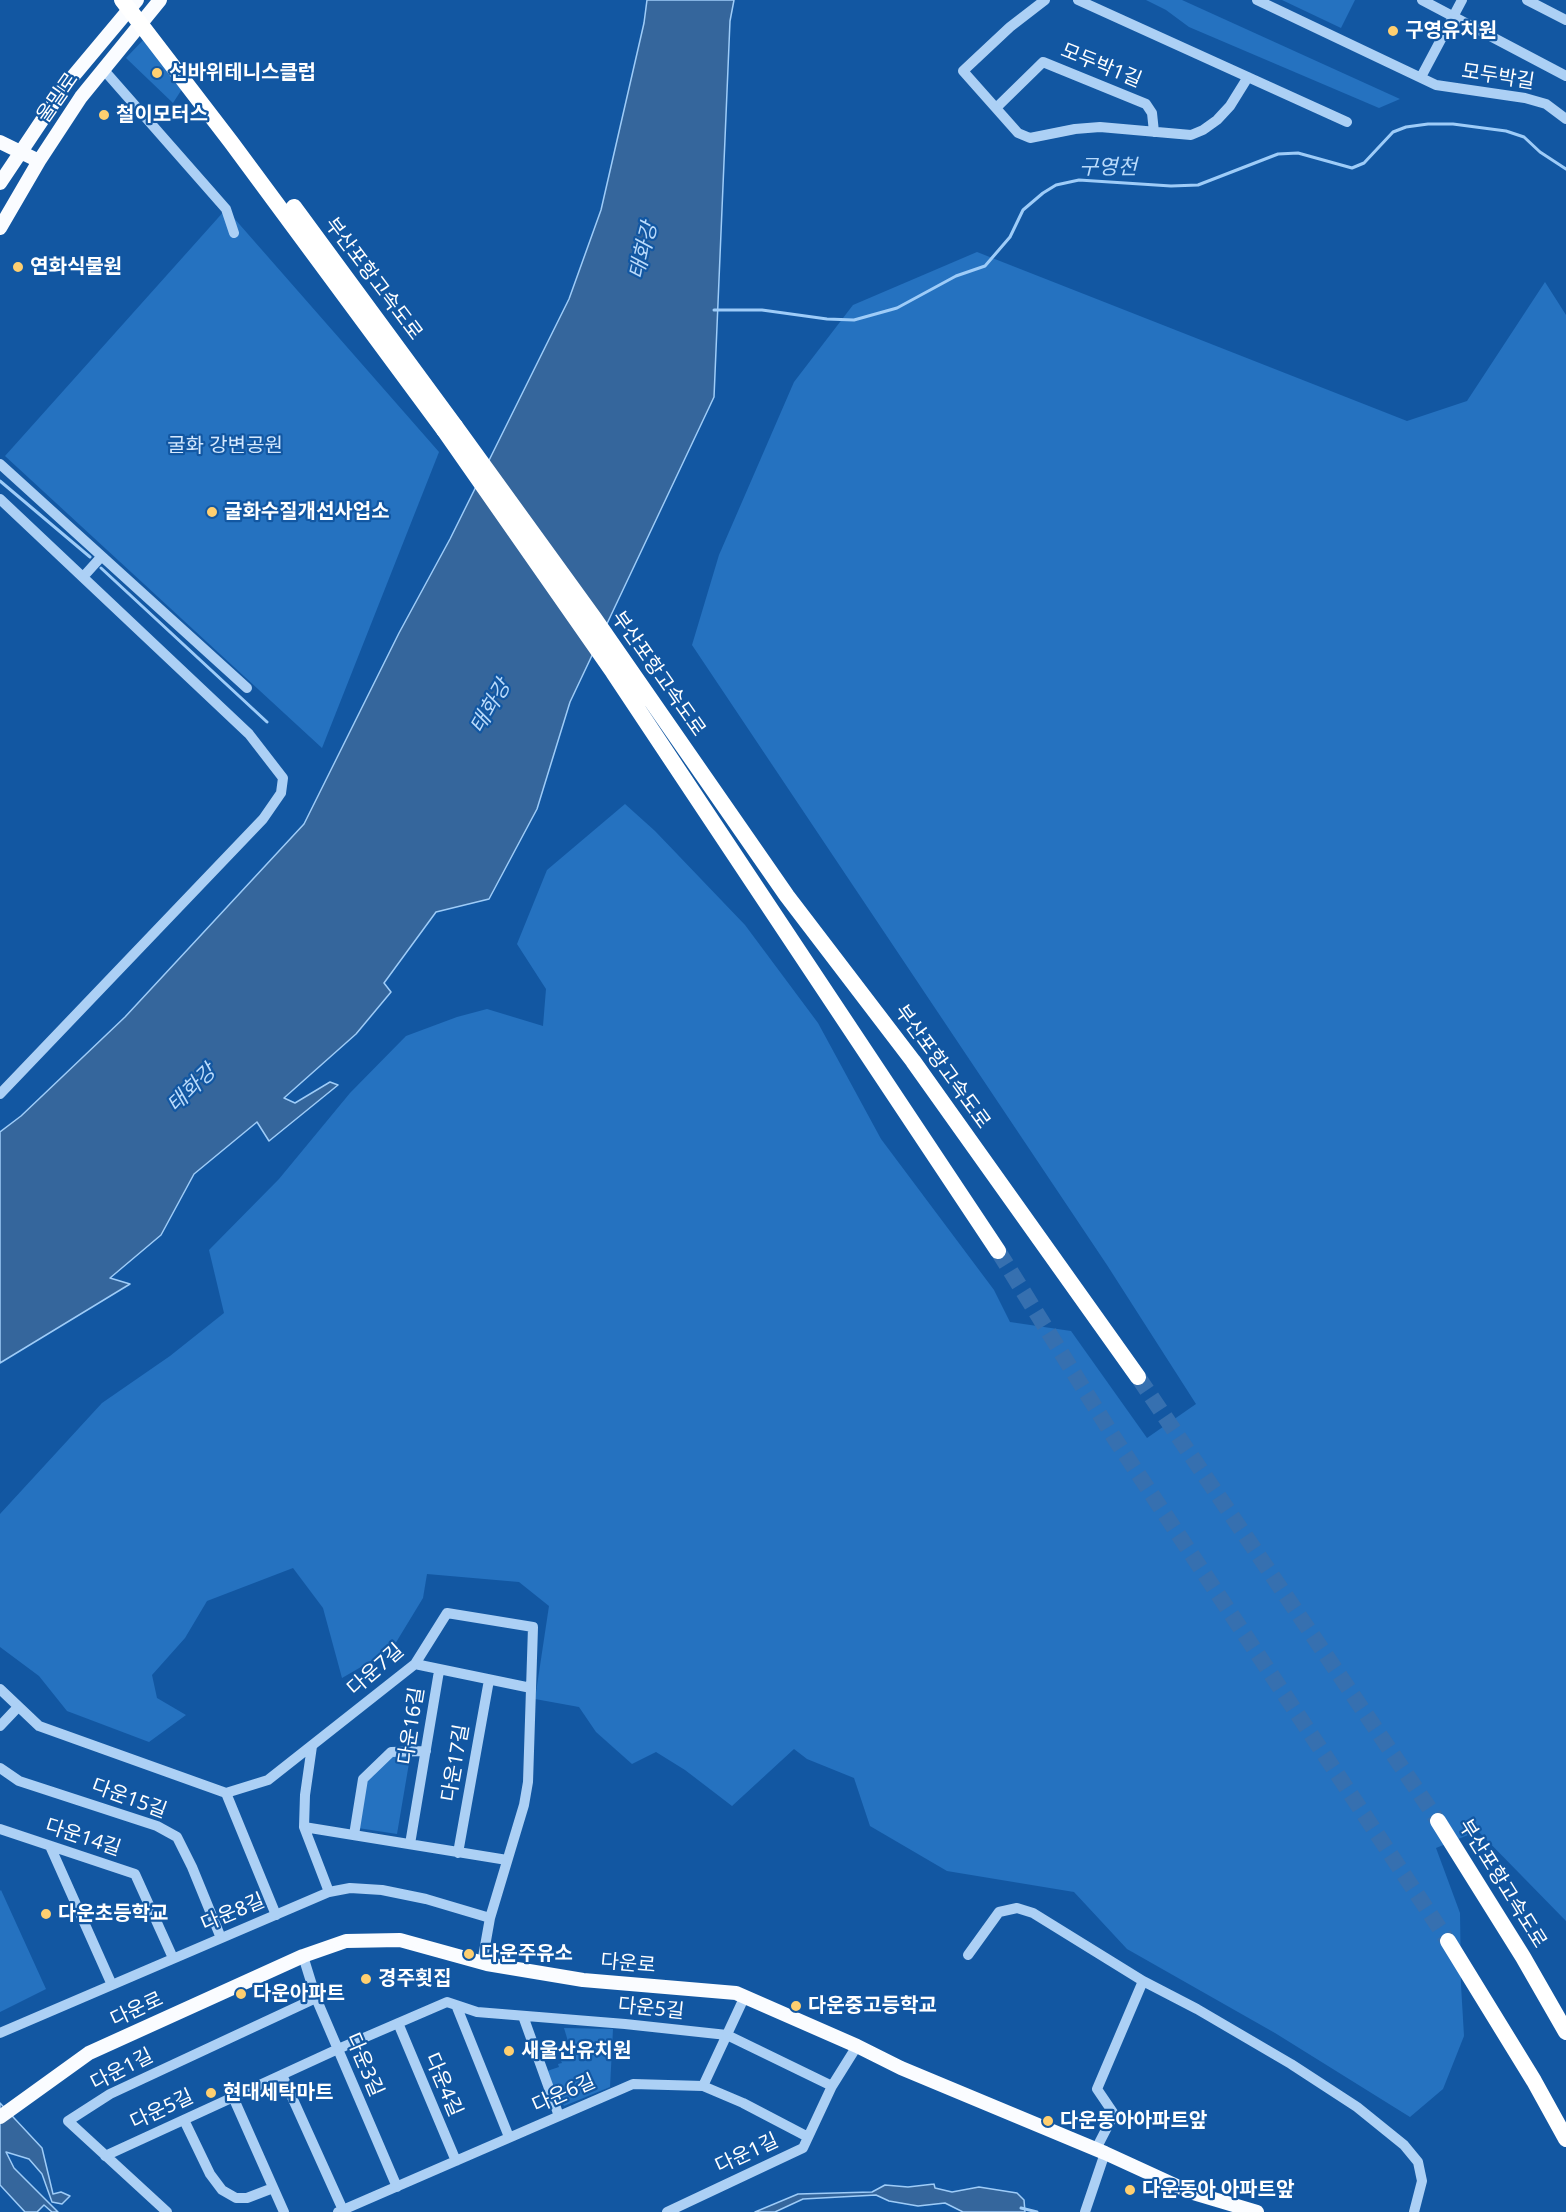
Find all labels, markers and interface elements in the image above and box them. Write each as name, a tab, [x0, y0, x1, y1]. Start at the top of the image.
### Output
place label: 구영유치원	[1405, 19, 1497, 43]
marker: 구영유치원	[1386, 24, 1400, 38]
street label: 모두박1길	[1057, 39, 1145, 93]
street label: 모두박길	[1460, 59, 1536, 95]
place label: 선바위테니스클럽	[169, 61, 316, 85]
marker: 선바위테니스클럽	[150, 66, 164, 80]
street label: 울밀로	[32, 69, 84, 127]
place label: 철이모터스	[116, 103, 208, 127]
marker: 철이모터스	[97, 108, 111, 122]
water label: 구영천	[1079, 155, 1137, 181]
street label: 부산포항고속도로	[319, 213, 427, 345]
water label: 태화강	[625, 220, 663, 282]
place label: 연화식물원	[30, 255, 122, 279]
marker: 연화식물원	[11, 260, 25, 274]
park label: 굴화 강변공원	[167, 434, 283, 458]
place label: 굴화수질개선사업소	[224, 500, 390, 524]
marker: 굴화수질개선사업소	[205, 505, 219, 519]
street label: 부산포항고속도로	[606, 607, 710, 741]
water label: 태화강	[465, 676, 517, 738]
street label: 부산포항고속도로	[889, 1000, 995, 1134]
water label: 태화강	[162, 1060, 222, 1118]
street label: 다운7길	[343, 1639, 409, 1701]
street label: 다운16길	[394, 1686, 430, 1766]
street label: 다운17길	[437, 1722, 475, 1804]
street label: 다운15길	[88, 1774, 170, 1824]
street label: 다운14길	[42, 1815, 124, 1861]
street label: 부산포항고속도로	[1453, 1815, 1551, 1953]
street label: 다운8길	[198, 1889, 268, 1937]
place label: 다운초등학교	[58, 1902, 168, 1926]
marker: 다운초등학교	[39, 1907, 53, 1921]
place label: 다운주유소	[481, 1942, 573, 1966]
marker: 다운주유소	[462, 1947, 476, 1961]
street label: 다운로	[599, 1950, 657, 1978]
place label: 경주횟집	[378, 1967, 452, 1991]
marker: 경주횟집	[359, 1972, 373, 1986]
place label: 다운아파트	[253, 1982, 345, 2006]
street label: 다운로	[107, 1987, 167, 2033]
marker: 다운아파트	[234, 1987, 248, 2001]
street label: 다운5길	[617, 1994, 685, 2024]
place label: 다운중고등학교	[808, 1994, 937, 2018]
marker: 다운중고등학교	[789, 1999, 803, 2013]
street label: 다운3길	[340, 2030, 388, 2100]
place label: 새울산유치원	[521, 2039, 631, 2063]
street label: 다운1길	[87, 2044, 157, 2096]
marker: 새울산유치원	[502, 2044, 516, 2058]
street label: 다운4길	[419, 2050, 467, 2120]
street label: 다운6길	[529, 2069, 599, 2119]
place label: 현대세탁마트	[223, 2081, 333, 2105]
street label: 다운5길	[127, 2085, 197, 2135]
marker: 현대세탁마트	[204, 2086, 218, 2100]
place label: 다운동아아파트앞	[1060, 2109, 1207, 2133]
marker: 다운동아아파트앞	[1041, 2114, 1055, 2128]
street label: 다운1길	[712, 2129, 782, 2179]
place label: 다운동아 아파트앞	[1142, 2178, 1294, 2202]
marker: 다운동아 아파트앞	[1123, 2183, 1137, 2197]

